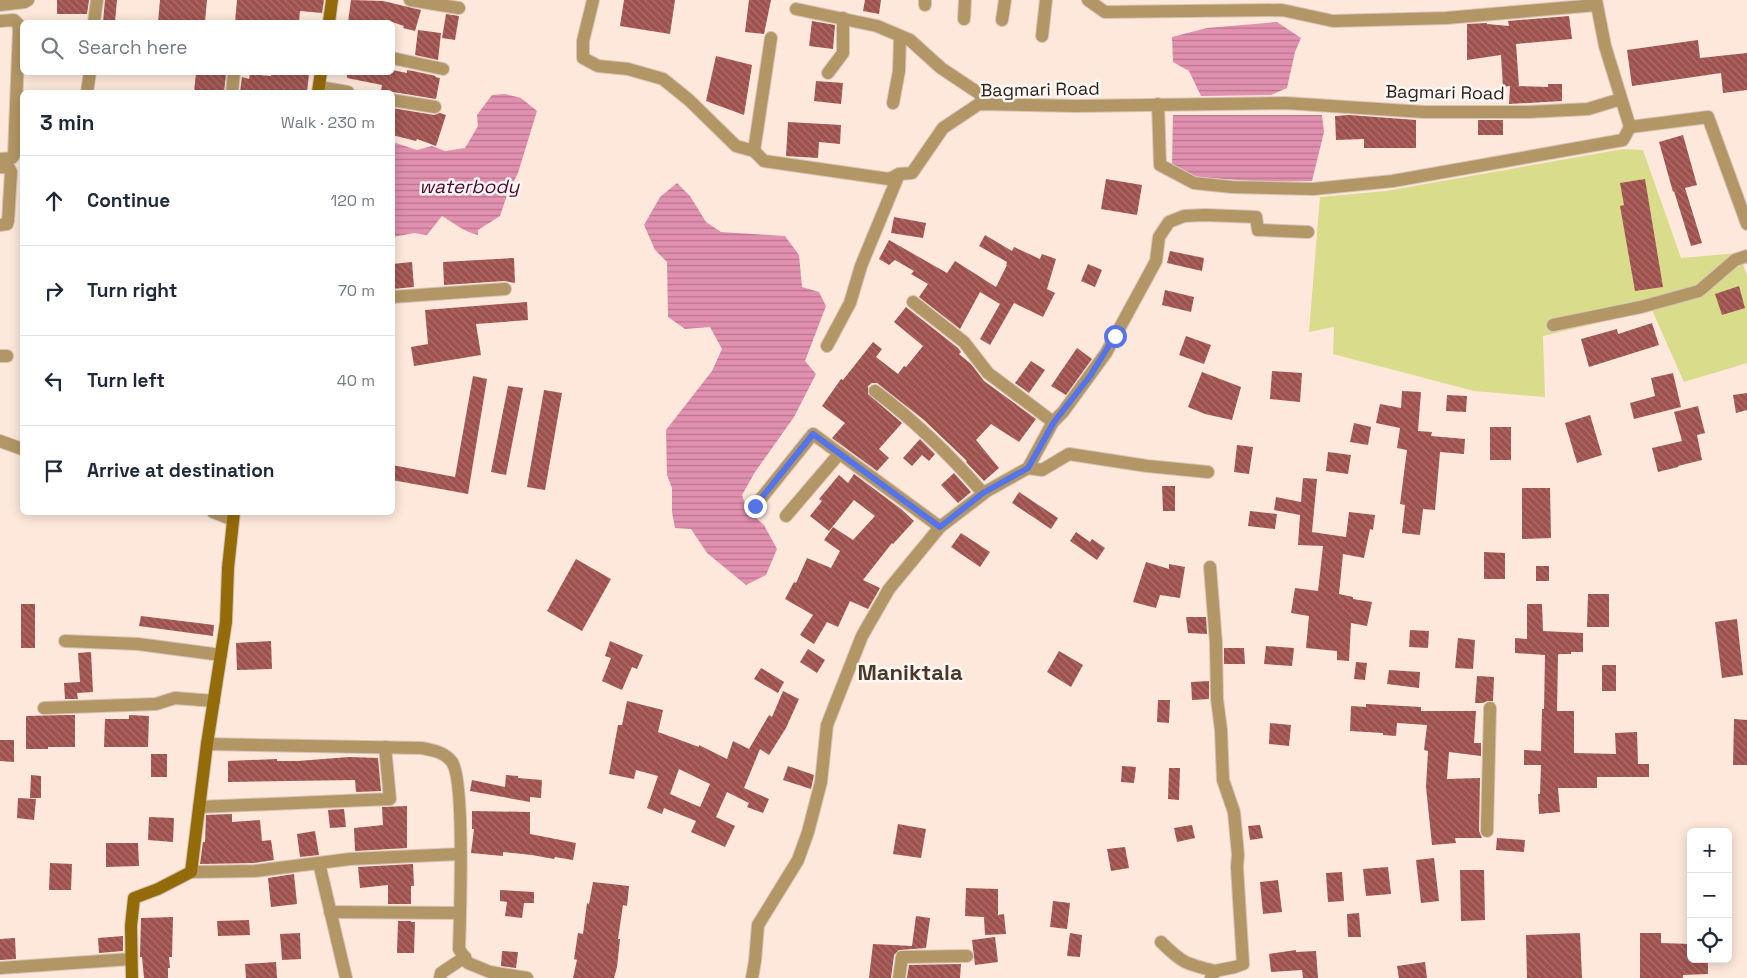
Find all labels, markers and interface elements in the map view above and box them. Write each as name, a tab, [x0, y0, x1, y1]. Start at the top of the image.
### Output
search box	[20, 20, 395, 75]
icon: search	[38, 34, 66, 62]
text: Search here	[78, 35, 188, 60]
street label: Bagmari Road	[980, 76, 1100, 102]
street label: Bagmari Road	[1385, 79, 1505, 105]
text: 3 min	[40, 109, 95, 136]
text: Walk · 230 m	[281, 112, 375, 133]
water label: waterbody	[419, 174, 520, 199]
icon: ahead	[40, 187, 68, 215]
text: Continue	[87, 188, 170, 213]
text: 120 m	[331, 190, 375, 211]
icon: right	[40, 277, 68, 305]
text: Turn right	[87, 278, 177, 303]
text: 70 m	[338, 280, 375, 301]
route start	[1104, 325, 1127, 348]
icon: left	[40, 367, 68, 395]
text: Turn left	[87, 368, 165, 393]
text: 40 m	[337, 370, 375, 391]
icon: arrive	[40, 457, 68, 485]
text: Arrive at destination	[87, 458, 275, 483]
route end	[744, 495, 767, 518]
district label: Maniktala	[857, 658, 963, 686]
map controls	[1687, 828, 1732, 963]
button: +	[1687, 828, 1732, 873]
button: −	[1687, 873, 1732, 918]
button: locate	[1687, 918, 1732, 963]

